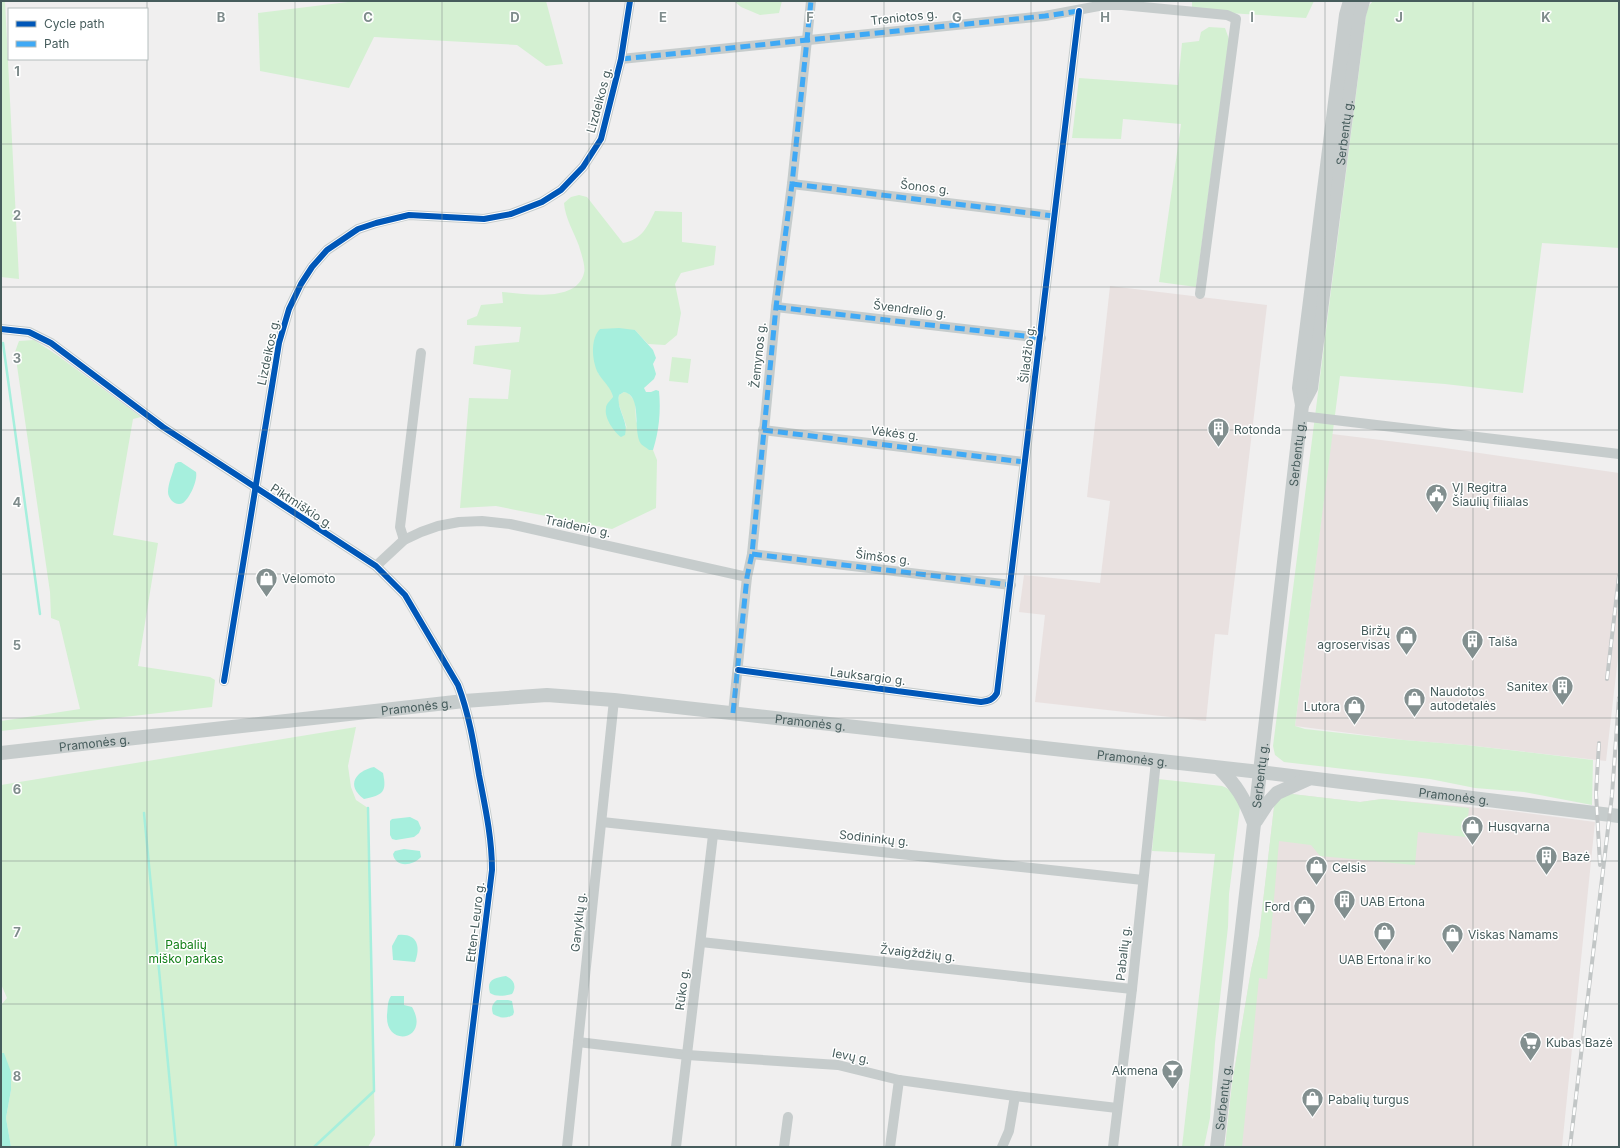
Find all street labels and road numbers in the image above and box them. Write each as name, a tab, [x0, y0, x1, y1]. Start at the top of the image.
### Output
street label: Treniotos g.	[870, 6, 938, 28]
street label: Lizdeikos g.	[583, 65, 615, 135]
street label: Serbentų g.	[1332, 99, 1356, 166]
street label: Šonos g.	[899, 177, 951, 197]
street label: Švendrelio g.	[872, 297, 948, 321]
street label: Lizdeikos g.	[254, 317, 282, 387]
street label: Žemynos g.	[747, 321, 769, 389]
street label: Šiladžio g.	[1016, 324, 1038, 384]
street label: Serbentų g.	[1285, 420, 1308, 487]
street label: Vėkės g.	[870, 423, 920, 443]
street label: Piktmiškio g.	[268, 480, 336, 532]
street label: Traidenio g.	[544, 512, 612, 540]
street label: Šimšos g.	[855, 546, 911, 568]
street label: Lauksargio g.	[829, 664, 907, 688]
street label: Pramonės g.	[380, 695, 453, 718]
street label: Pramonės g.	[774, 710, 847, 733]
street label: Pramonės g.	[58, 731, 131, 754]
street label: Serbentų g.	[1248, 742, 1271, 809]
street label: Pramonės g.	[1096, 746, 1169, 769]
street label: Pramonės g.	[1418, 784, 1491, 808]
street label: Sodininkų g.	[838, 827, 910, 849]
street label: Etten-Leuro g.	[463, 881, 487, 963]
street label: Ganyklų g.	[567, 891, 589, 953]
street label: Pabalių g.	[1113, 925, 1133, 981]
street label: Žvaigždžių g.	[879, 942, 957, 964]
street label: Rūko g.	[672, 967, 692, 1011]
street label: Ievų g.	[831, 1045, 871, 1067]
street label: Serbentų g.	[1211, 1064, 1234, 1131]

